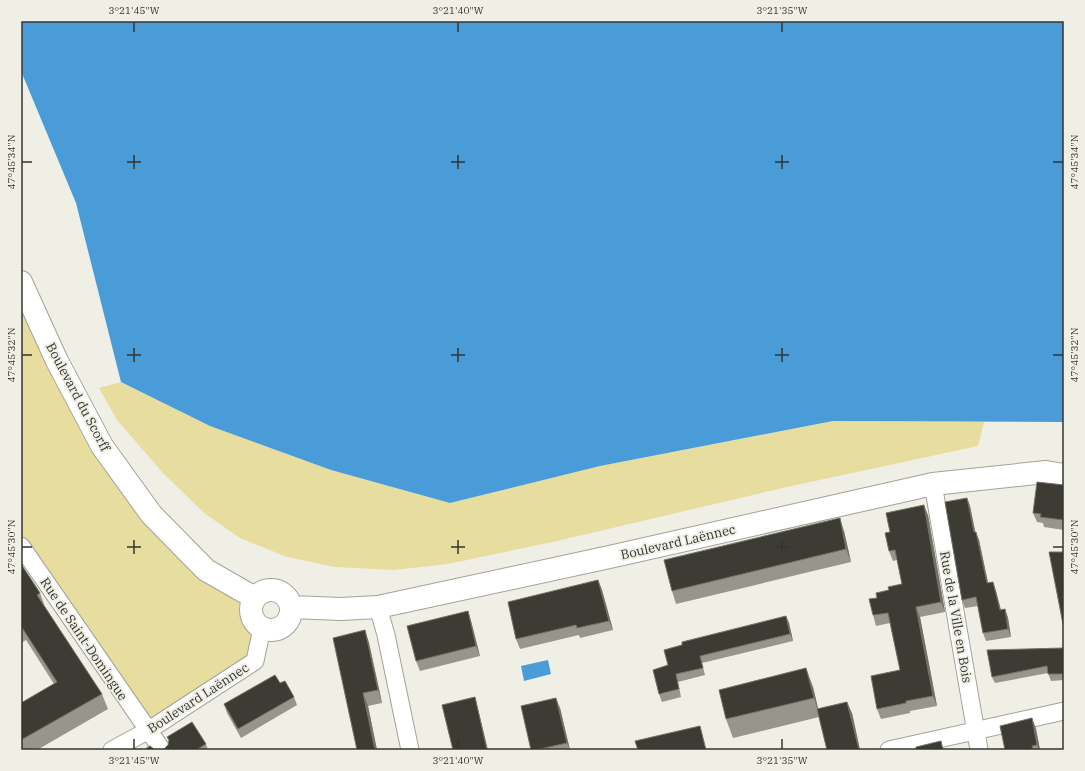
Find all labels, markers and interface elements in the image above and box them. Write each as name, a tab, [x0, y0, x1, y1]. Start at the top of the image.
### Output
text: 3°21'45"W	[108, 4, 160, 17]
text: 3°21'40"W	[432, 4, 484, 17]
text: 3°21'35"W	[756, 4, 808, 17]
text: 47°45'34"N	[5, 134, 18, 190]
text: 47°45'34"N	[1068, 134, 1081, 190]
text: 47°45'32"N	[5, 327, 18, 383]
text: 47°45'32"N	[1068, 327, 1081, 383]
street label: Boulevard du Scorff	[42, 340, 115, 456]
text: 47°45'30"N	[5, 519, 18, 575]
text: 47°45'30"N	[1068, 519, 1081, 575]
street label: Boulevard Laënnec	[619, 520, 737, 564]
street label: Rue de la Ville en Bois	[936, 550, 976, 684]
street label: Rue de Saint-Domingue	[37, 574, 131, 704]
street label: Boulevard Laënnec	[144, 659, 252, 737]
text: 3°21'45"W	[108, 754, 160, 767]
text: 3°21'40"W	[432, 754, 484, 767]
text: 3°21'35"W	[756, 754, 808, 767]

